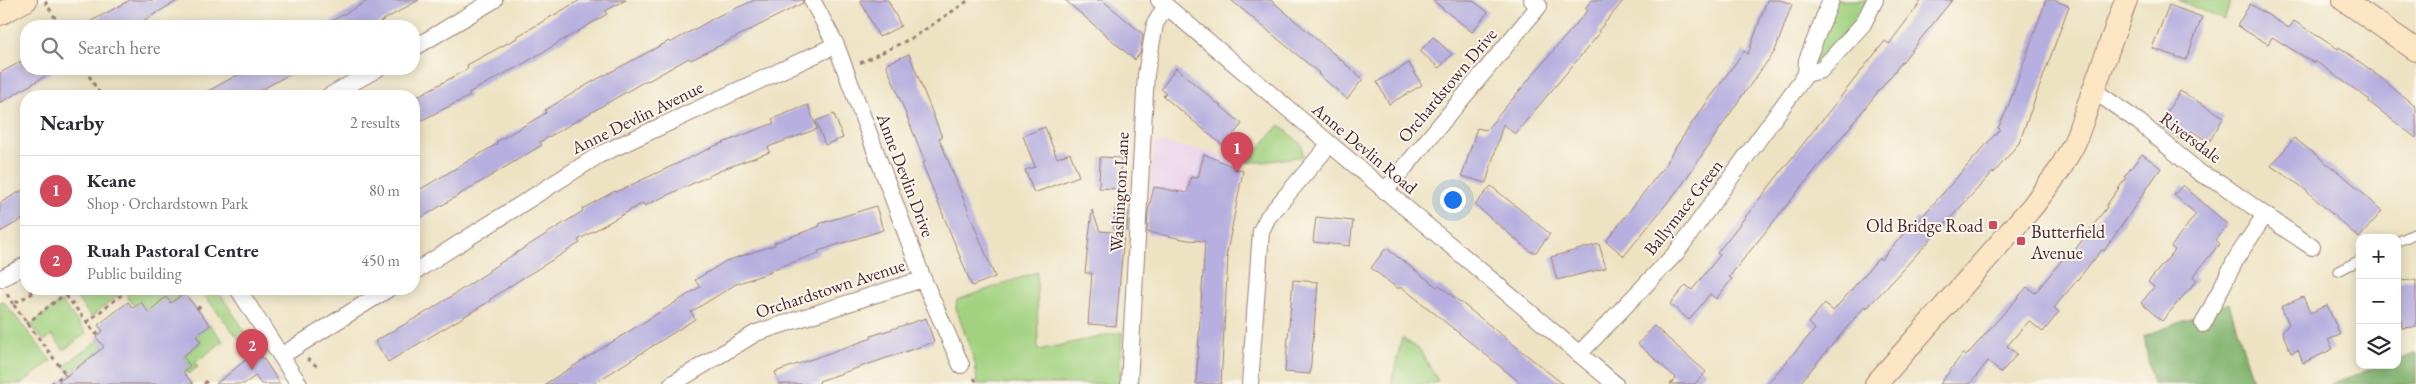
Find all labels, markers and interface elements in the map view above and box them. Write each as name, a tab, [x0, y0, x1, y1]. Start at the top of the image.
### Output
search box	[20, 20, 420, 75]
street label: Orchardstown Drive	[1392, 23, 1502, 147]
icon: search	[38, 34, 66, 62]
text: Search here	[78, 35, 160, 60]
street label: Anne Devlin Avenue	[566, 75, 707, 159]
street label: Anne Devlin Road	[1307, 97, 1423, 199]
street label: Riversdale	[2156, 106, 2226, 168]
text: Nearby	[40, 109, 104, 136]
street label: Anne Devlin Drive	[871, 109, 940, 240]
text: 2 results	[350, 112, 400, 133]
street label: Washington Lane	[1104, 131, 1134, 253]
pin: 1	[1221, 132, 1253, 173]
street label: Ballymace Green	[1638, 154, 1728, 260]
text: Keane	[87, 168, 136, 193]
text: 1	[52, 180, 60, 201]
text: 80 m	[369, 180, 400, 201]
your location	[1440, 187, 1466, 213]
text: Shop · Orchardstown Park	[87, 193, 248, 214]
place label: Old Bridge Road	[1866, 214, 1984, 237]
marker: Old Bridge Road	[1987, 219, 1999, 231]
place label: Butterfield Avenue	[2030, 220, 2106, 264]
map controls	[2356, 234, 2401, 369]
button: +	[2356, 234, 2401, 279]
marker: Butterfield Avenue	[2015, 235, 2027, 247]
text: Ruah Pastoral Centre	[87, 238, 259, 263]
text: 2	[52, 250, 60, 271]
text: 450 m	[361, 250, 400, 271]
street label: Orchardstown Avenue	[752, 253, 908, 323]
text: Public building	[87, 263, 182, 284]
button: −	[2356, 279, 2401, 324]
button: layers	[2356, 324, 2401, 369]
pin: 2	[236, 329, 268, 370]

